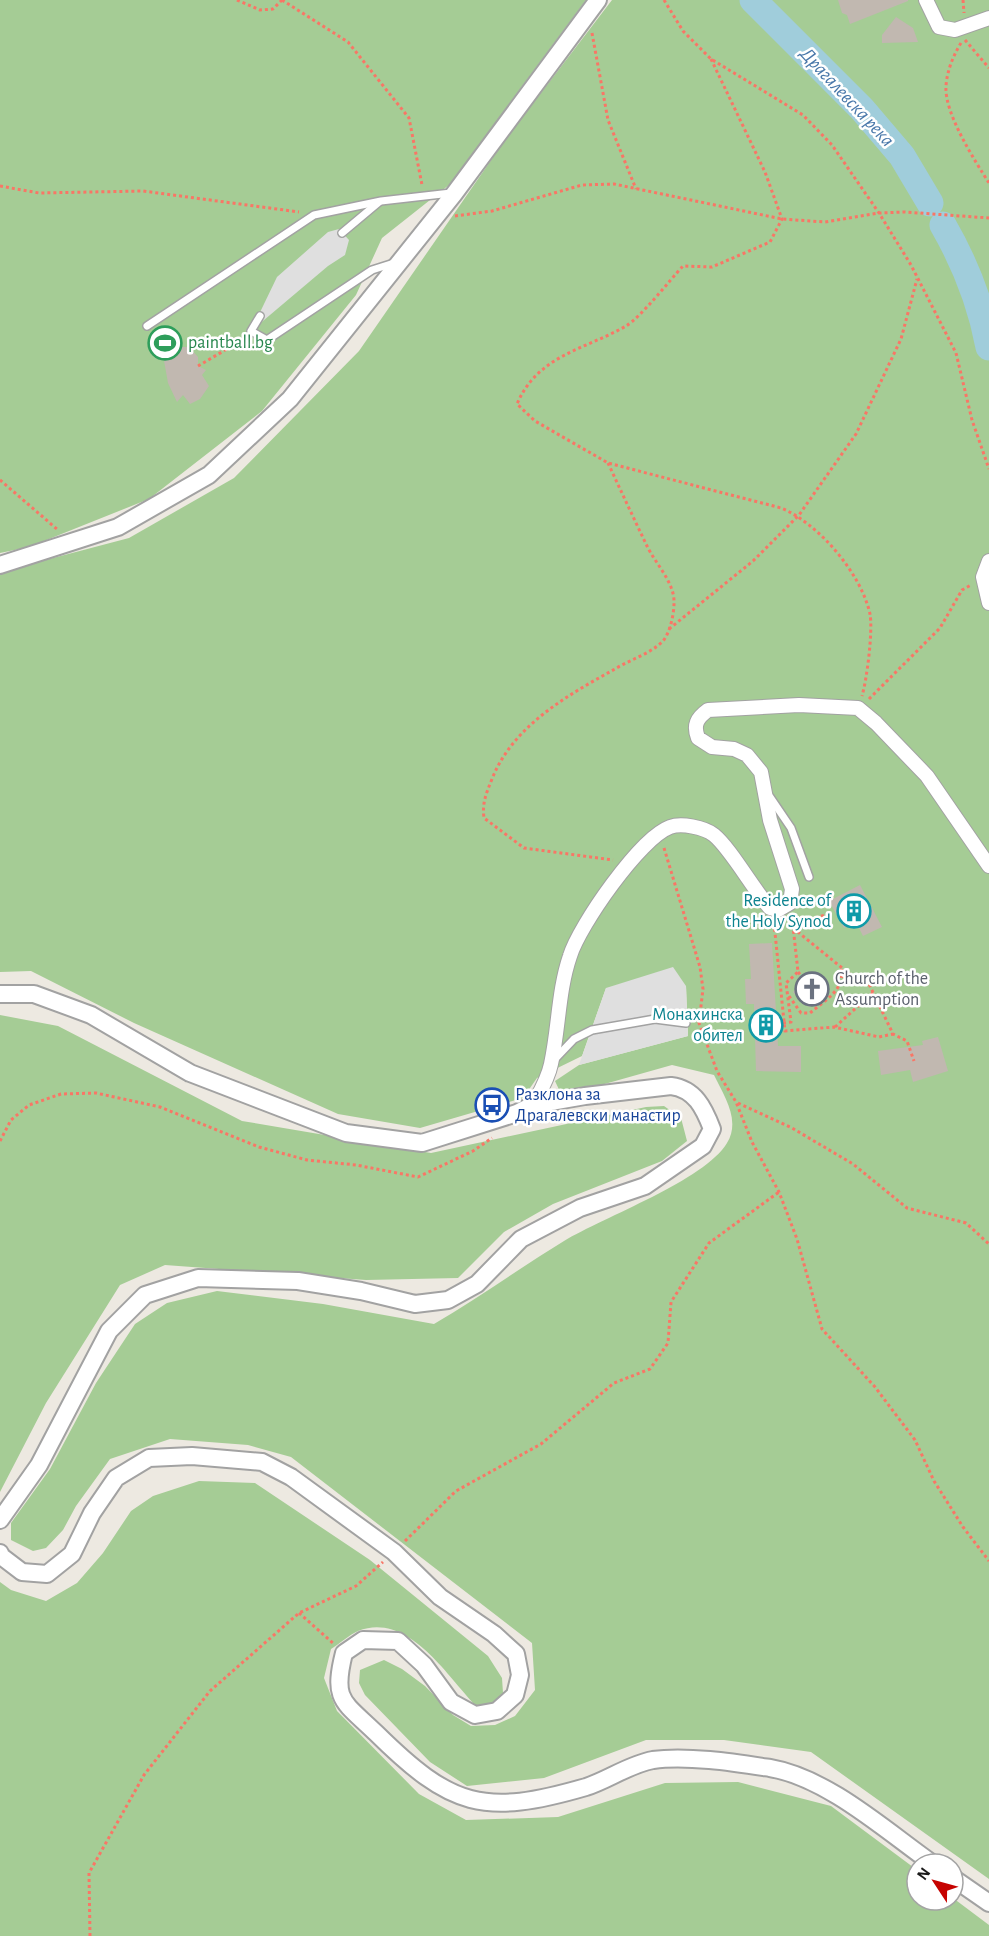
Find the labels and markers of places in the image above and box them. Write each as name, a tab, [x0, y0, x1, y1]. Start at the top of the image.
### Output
sports icon: paintball.bg	[147, 325, 183, 361]
place label: paintball.bg	[188, 334, 273, 352]
place label: Residence of the Holy Synod	[725, 892, 833, 931]
building icon: Residence of the Holy Synod	[836, 893, 872, 929]
place label: Church of the Assumption	[835, 970, 928, 1009]
church icon: Church of the Assumption	[794, 971, 830, 1007]
place label: Монахинска обител	[652, 1006, 743, 1045]
building icon: Монахинска обител	[748, 1007, 784, 1043]
place label: Разклона за Драгалевски манастир	[515, 1086, 681, 1125]
bus stop icon: Разклона за Драгалевски манастир	[474, 1087, 510, 1123]

